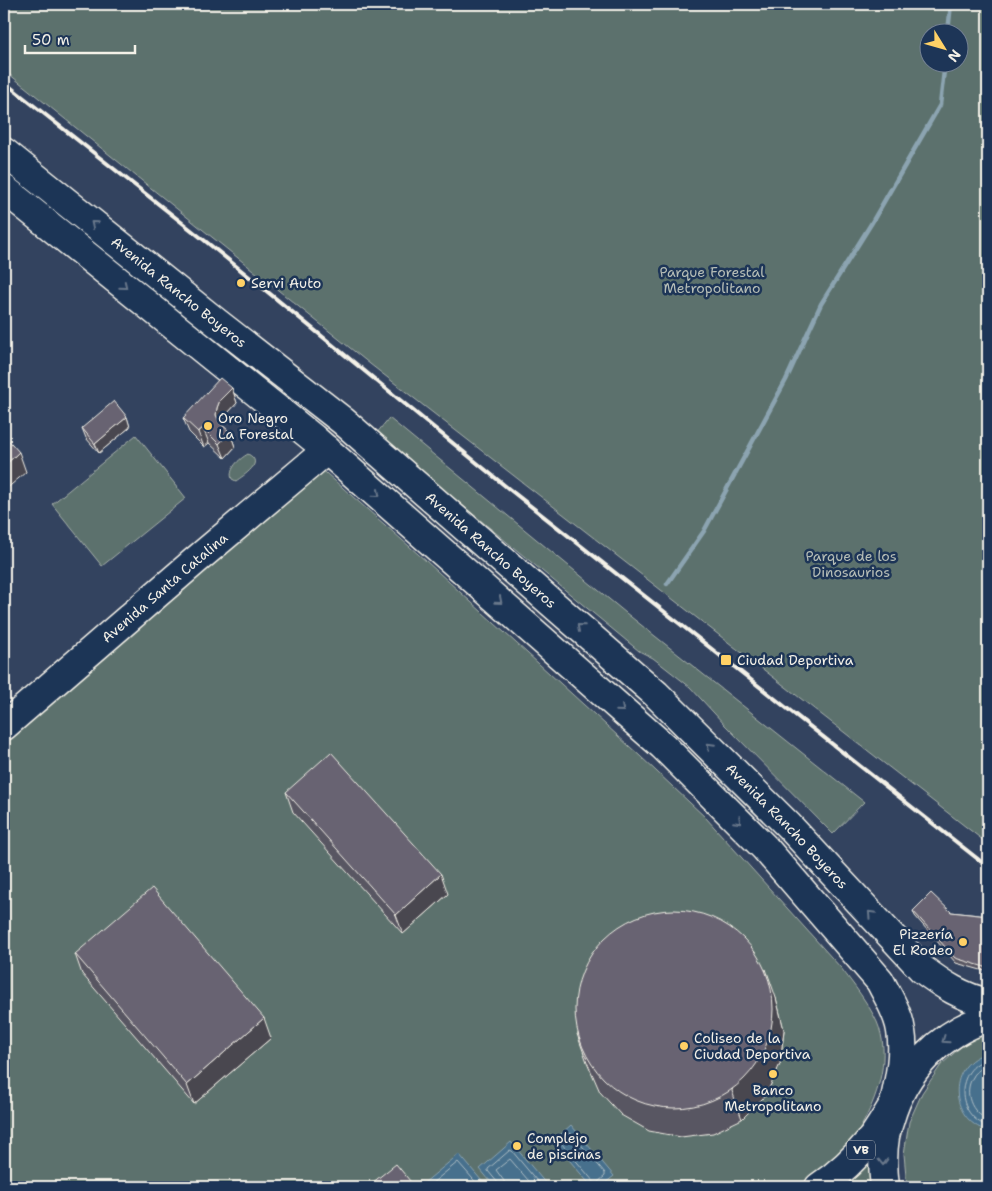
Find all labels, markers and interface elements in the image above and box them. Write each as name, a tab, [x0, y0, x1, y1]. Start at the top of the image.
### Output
scale bar	[25, 22, 135, 54]
north arrow	[920, 22, 970, 72]
text: 50 m	[32, 30, 70, 50]
text: N	[944, 46, 965, 66]
one-way arrow	[90, 220, 99, 229]
street label: Avenida Rancho Boyeros	[108, 232, 250, 351]
park label: Parque Forestal Metropolitano	[659, 263, 765, 297]
place label: Servi Auto	[251, 274, 321, 292]
marker: Servi Auto	[235, 277, 247, 289]
one-way arrow	[118, 280, 127, 289]
place label: Oro Negro La Forestal	[218, 409, 294, 443]
marker: Oro Negro La Forestal	[202, 420, 214, 432]
one-way arrow	[371, 488, 380, 497]
street label: Avenida Rancho Boyeros	[422, 488, 560, 612]
street label: Avenida Santa Catalina	[98, 528, 231, 647]
park label: Parque de los Dinosaurios	[805, 547, 897, 581]
one-way arrow	[493, 596, 502, 605]
one-way arrow	[576, 624, 585, 633]
place label: Ciudad Deportiva	[737, 651, 854, 669]
marker: Ciudad Deportiva	[719, 653, 733, 667]
one-way arrow	[615, 703, 624, 712]
one-way arrow	[707, 743, 716, 752]
street label: Avenida Rancho Boyeros	[722, 759, 852, 893]
one-way arrow	[732, 815, 741, 824]
one-way arrow	[868, 911, 877, 920]
place label: Pizzería El Rodeo	[893, 925, 953, 959]
marker: Pizzería El Rodeo	[957, 936, 969, 948]
place label: Coliseo de la Ciudad Deportiva	[694, 1029, 811, 1063]
one-way arrow	[941, 1034, 951, 1043]
marker: Coliseo de la Ciudad Deportiva	[678, 1040, 690, 1052]
marker: Banco Metropolitano	[767, 1068, 779, 1080]
place label: Banco Metropolitano	[724, 1081, 822, 1115]
place label: Complejo de piscinas	[527, 1129, 601, 1163]
marker: Complejo de piscinas	[511, 1140, 523, 1152]
road number: VB	[847, 1140, 875, 1160]
one-way arrow	[878, 1159, 889, 1167]

